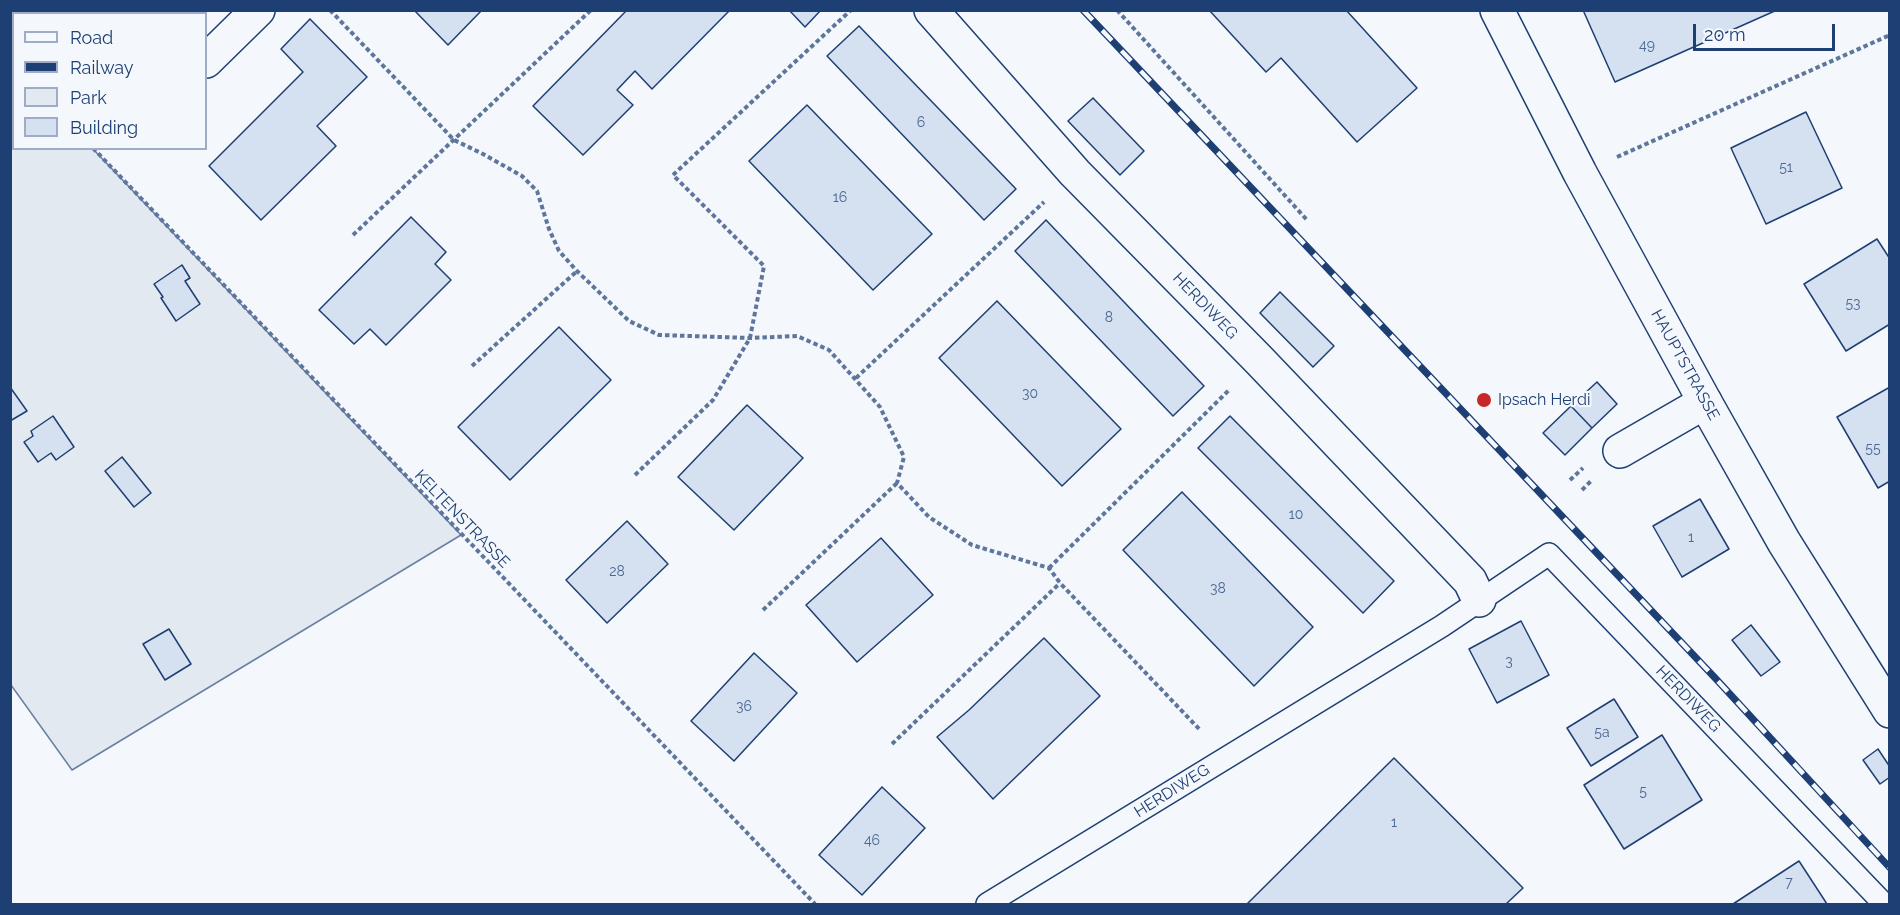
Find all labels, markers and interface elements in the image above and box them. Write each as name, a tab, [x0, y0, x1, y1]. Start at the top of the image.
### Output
legend	[12, 12, 207, 150]
scale bar	[1696, 12, 1838, 50]
text: 20 m	[1704, 24, 1746, 45]
text: Road	[70, 27, 113, 48]
house number: 49	[1639, 38, 1655, 54]
text: Railway	[70, 57, 134, 78]
text: Park	[70, 87, 107, 108]
house number: 6	[917, 115, 925, 131]
text: Building	[70, 117, 138, 138]
house number: 51	[1779, 160, 1793, 176]
house number: 16	[833, 190, 847, 206]
street label: HERDIWEG	[1169, 269, 1241, 343]
house number: 53	[1845, 296, 1861, 312]
street label: HAUPTSTRASSE	[1647, 306, 1723, 424]
house number: 8	[1105, 310, 1113, 326]
house number: 30	[1022, 386, 1038, 402]
place label: Ipsach Herdi	[1498, 390, 1590, 410]
marker: Ipsach Herdi	[1475, 391, 1493, 409]
house number: 55	[1865, 441, 1881, 457]
street label: KELTENSTRASSE	[410, 466, 514, 572]
house number: 10	[1289, 507, 1303, 523]
house number: 1	[1688, 530, 1694, 546]
house number: 28	[609, 564, 625, 580]
house number: 38	[1210, 581, 1226, 597]
house number: 3	[1505, 654, 1513, 670]
street label: HERDIWEG	[1652, 662, 1724, 736]
house number: 36	[736, 699, 752, 715]
house number: 5a	[1594, 725, 1610, 741]
street label: HERDIWEG	[1131, 760, 1213, 822]
house number: 5	[1639, 784, 1647, 800]
house number: 1	[1391, 815, 1397, 831]
house number: 46	[864, 833, 880, 849]
house number: 7	[1785, 875, 1793, 891]

